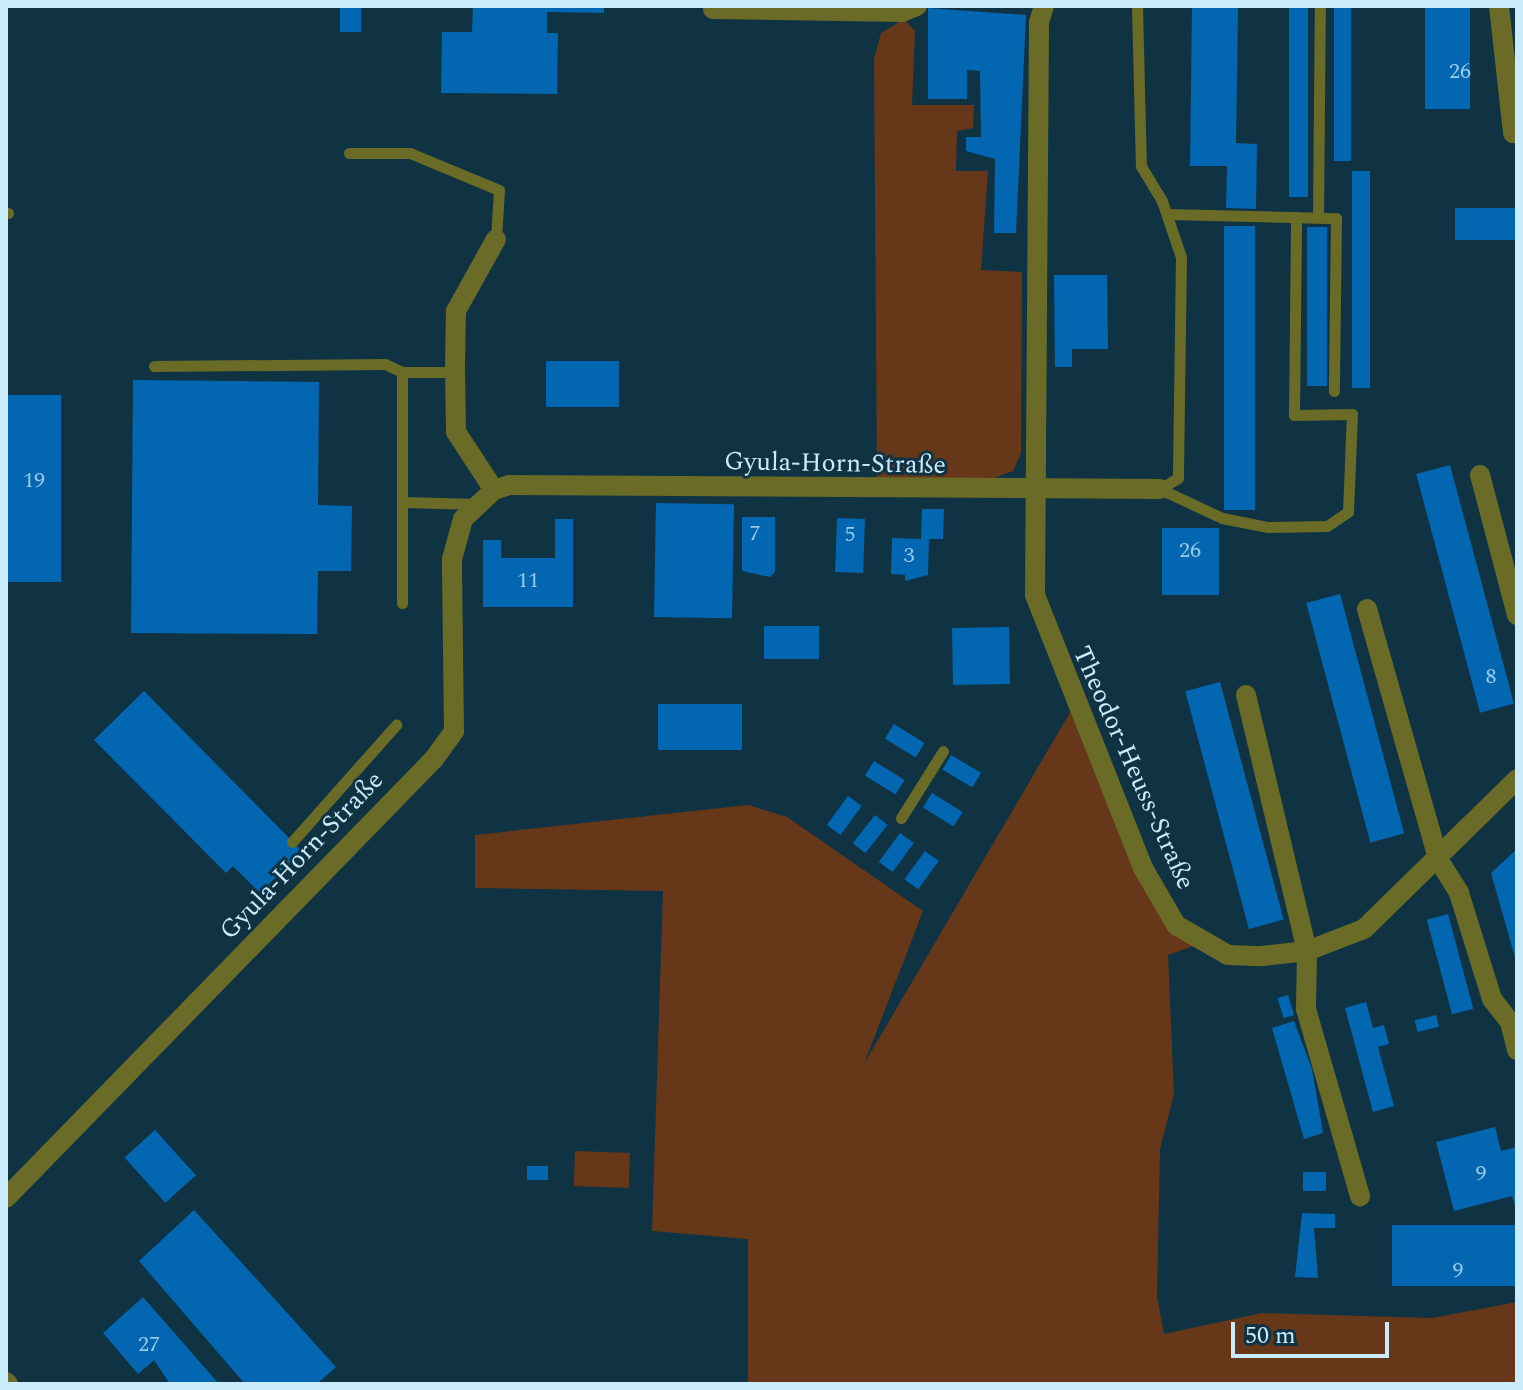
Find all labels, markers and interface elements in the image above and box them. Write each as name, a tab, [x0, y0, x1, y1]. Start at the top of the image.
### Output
house number: 26	[1449, 59, 1471, 85]
street label: Gyula-Horn-Straße	[724, 446, 946, 482]
house number: 19	[23, 468, 45, 494]
house number: 7	[750, 521, 760, 547]
house number: 5	[845, 522, 855, 548]
house number: 26	[1179, 538, 1201, 564]
house number: 3	[904, 543, 914, 569]
house number: 11	[517, 568, 539, 594]
street label: Theodor-Heuss-Straße	[1065, 641, 1201, 895]
house number: 8	[1486, 664, 1496, 690]
street label: Gyula-Horn-Straße	[214, 765, 390, 947]
house number: 9	[1476, 1161, 1486, 1187]
house number: 9	[1453, 1258, 1463, 1284]
scale bar	[1235, 1306, 1393, 1356]
text: 50 m	[1245, 1318, 1296, 1354]
house number: 27	[138, 1332, 160, 1358]

